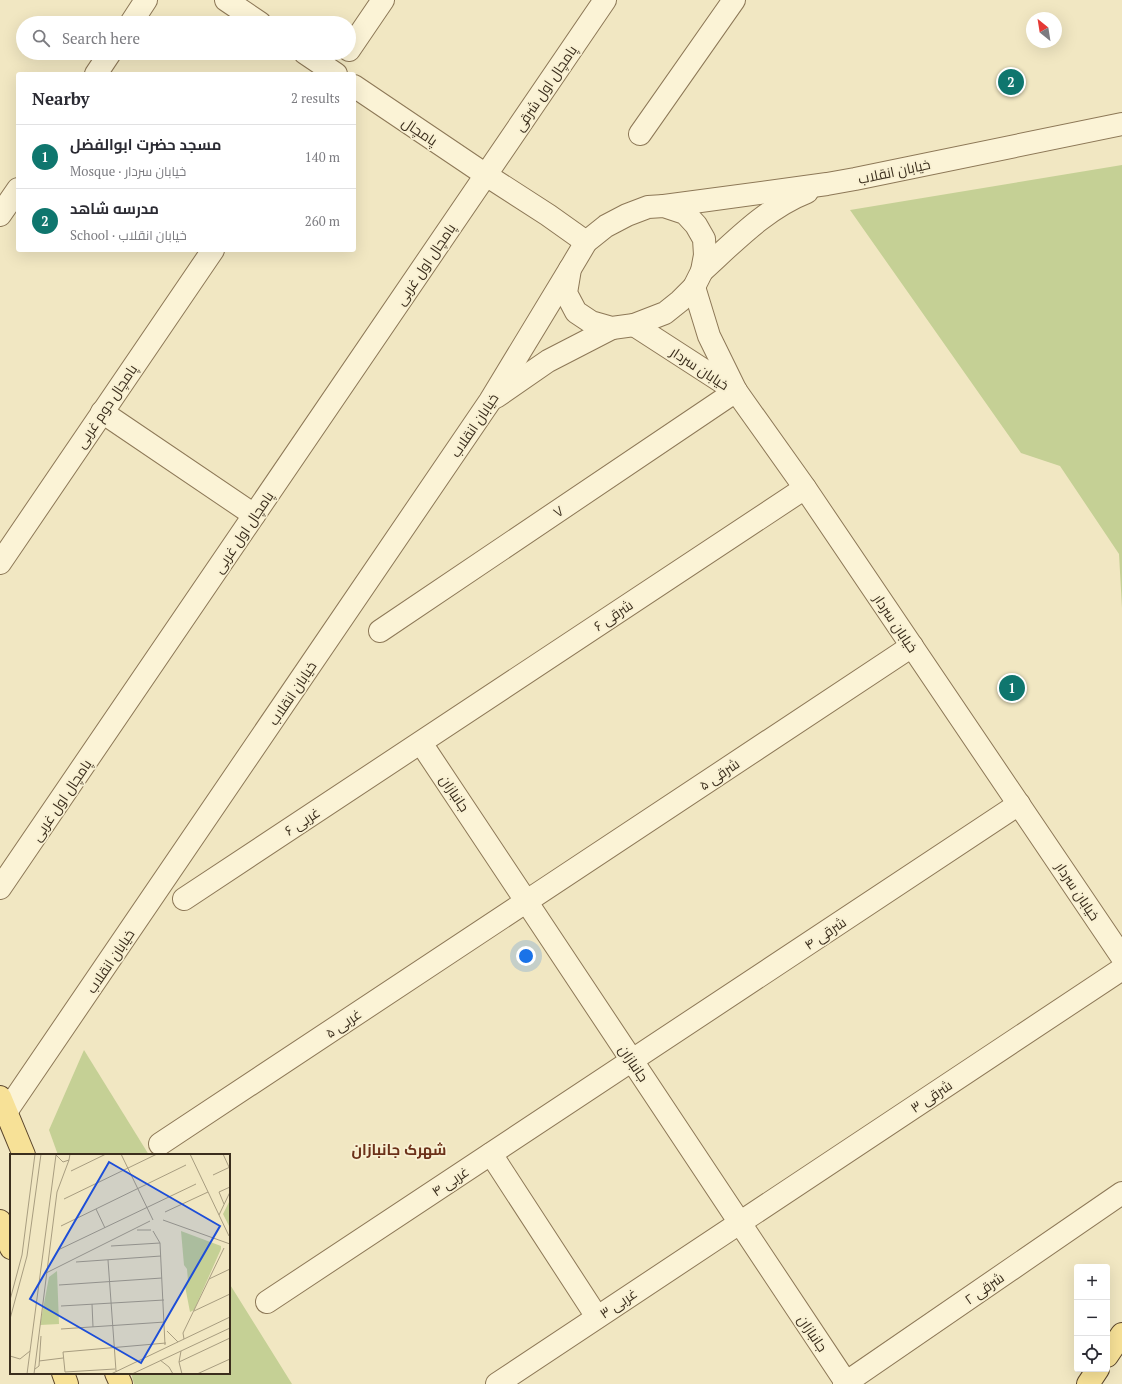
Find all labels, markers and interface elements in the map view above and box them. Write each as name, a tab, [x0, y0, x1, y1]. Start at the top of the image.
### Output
north arrow	[1026, 12, 1062, 48]
search box	[16, 16, 356, 60]
icon: search	[30, 27, 52, 49]
text: Search here	[62, 28, 140, 48]
street label: پامچال اول شرقی	[509, 41, 582, 135]
pin: 2	[998, 67, 1024, 97]
text: Nearby	[32, 87, 90, 110]
text: 2 results	[291, 89, 340, 107]
street label: پامچال	[398, 112, 442, 151]
text: مسجد حضرت ابوالفضل	[70, 134, 221, 154]
text: 1	[41, 148, 49, 166]
text: 140 m	[305, 148, 340, 166]
street label: خیابان انقلاب	[856, 154, 932, 188]
text: Mosque · خیابان سردار	[70, 162, 186, 180]
text: مدرسه شاهد	[70, 198, 159, 218]
text: 2	[41, 212, 49, 230]
text: 260 m	[305, 212, 340, 230]
street label: پامچال اول غربی	[391, 219, 460, 309]
text: School · خیابان انقلاب	[70, 226, 187, 244]
street label: خیابان سردار	[666, 341, 733, 394]
street label: پامچال دوم غربی	[71, 360, 142, 452]
street label: خیابان انقلاب	[446, 389, 502, 461]
street label: پامچال اول غربی	[209, 487, 278, 577]
street label: ۷	[549, 501, 567, 521]
street label: خیابان سردار	[869, 589, 922, 656]
street label: ۶ شرقی	[590, 595, 636, 635]
street label: خیابان انقلاب	[264, 657, 320, 729]
pin: 1	[999, 673, 1025, 703]
street label: ۵ شرقی	[695, 754, 743, 794]
street label: پامچال اول غربی	[27, 755, 96, 845]
street label: جانبازان	[436, 771, 474, 815]
street label: ۶ غربی	[281, 802, 323, 840]
street label: خیابان سردار	[1051, 857, 1104, 924]
street label: ۴ شرقی	[800, 912, 850, 954]
street label: خیابان انقلاب	[82, 925, 138, 997]
your location	[516, 946, 536, 966]
street label: ۵ غربی	[321, 1004, 365, 1042]
street label: جانبازان	[615, 1041, 653, 1085]
street label: ۳ شرقی	[906, 1075, 956, 1117]
district label: شهرک جانبازان	[351, 1139, 447, 1159]
inset map	[10, 1154, 230, 1374]
street label: ۴ غربی	[428, 1162, 472, 1200]
map controls	[1074, 1264, 1110, 1372]
button: +	[1074, 1264, 1110, 1300]
street label: ۲ شرقی	[960, 1267, 1008, 1309]
street label: ۳ غربی	[595, 1284, 641, 1322]
button: −	[1074, 1300, 1110, 1336]
street label: جانبازان	[794, 1311, 832, 1355]
button: locate	[1074, 1336, 1110, 1372]

